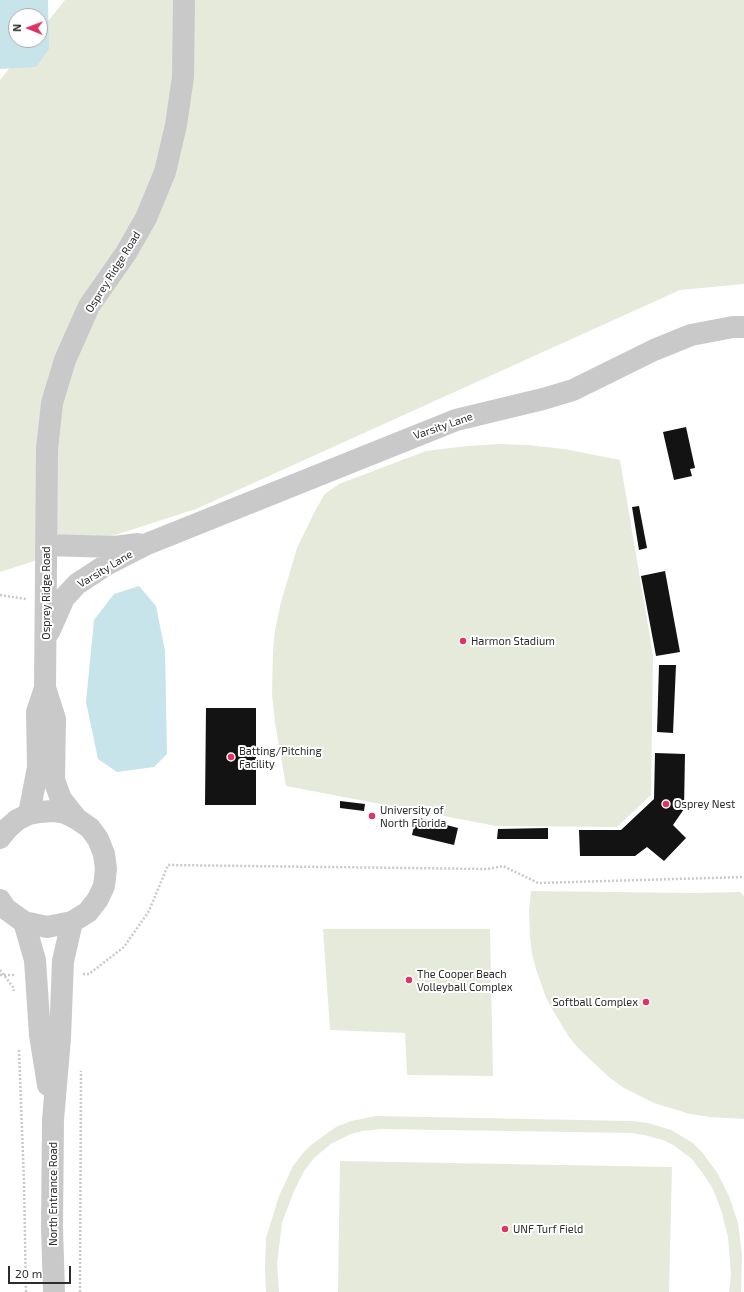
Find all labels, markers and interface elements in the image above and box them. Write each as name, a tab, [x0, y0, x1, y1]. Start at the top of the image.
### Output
north arrow	[8, 8, 48, 48]
text: N	[10, 24, 23, 32]
street label: Osprey Ridge Road	[83, 229, 143, 315]
street label: Varsity Lane	[412, 410, 474, 442]
street label: Osprey Ridge Road	[39, 546, 53, 640]
street label: Varsity Lane	[75, 547, 135, 591]
place label: Harmon Stadium	[471, 634, 555, 648]
marker: Harmon Stadium	[458, 636, 468, 646]
place label: Batting/Pitching Facility	[239, 744, 322, 770]
marker: Batting/Pitching Facility	[226, 752, 236, 762]
place label: Osprey Nest	[674, 797, 735, 811]
marker: Osprey Nest	[661, 799, 671, 809]
place label: University of North Florida	[380, 803, 446, 829]
marker: University of North Florida	[367, 811, 377, 821]
place label: The Cooper Beach Volleyball Complex	[417, 967, 513, 993]
marker: The Cooper Beach Volleyball Complex	[404, 975, 414, 985]
place label: Softball Complex	[552, 995, 638, 1009]
marker: Softball Complex	[641, 997, 651, 1007]
street label: North Entrance Road	[46, 1142, 60, 1246]
place label: UNF Turf Field	[513, 1222, 583, 1236]
marker: UNF Turf Field	[500, 1224, 510, 1234]
scale bar	[10, 1258, 73, 1284]
text: 20 m	[15, 1266, 42, 1280]

